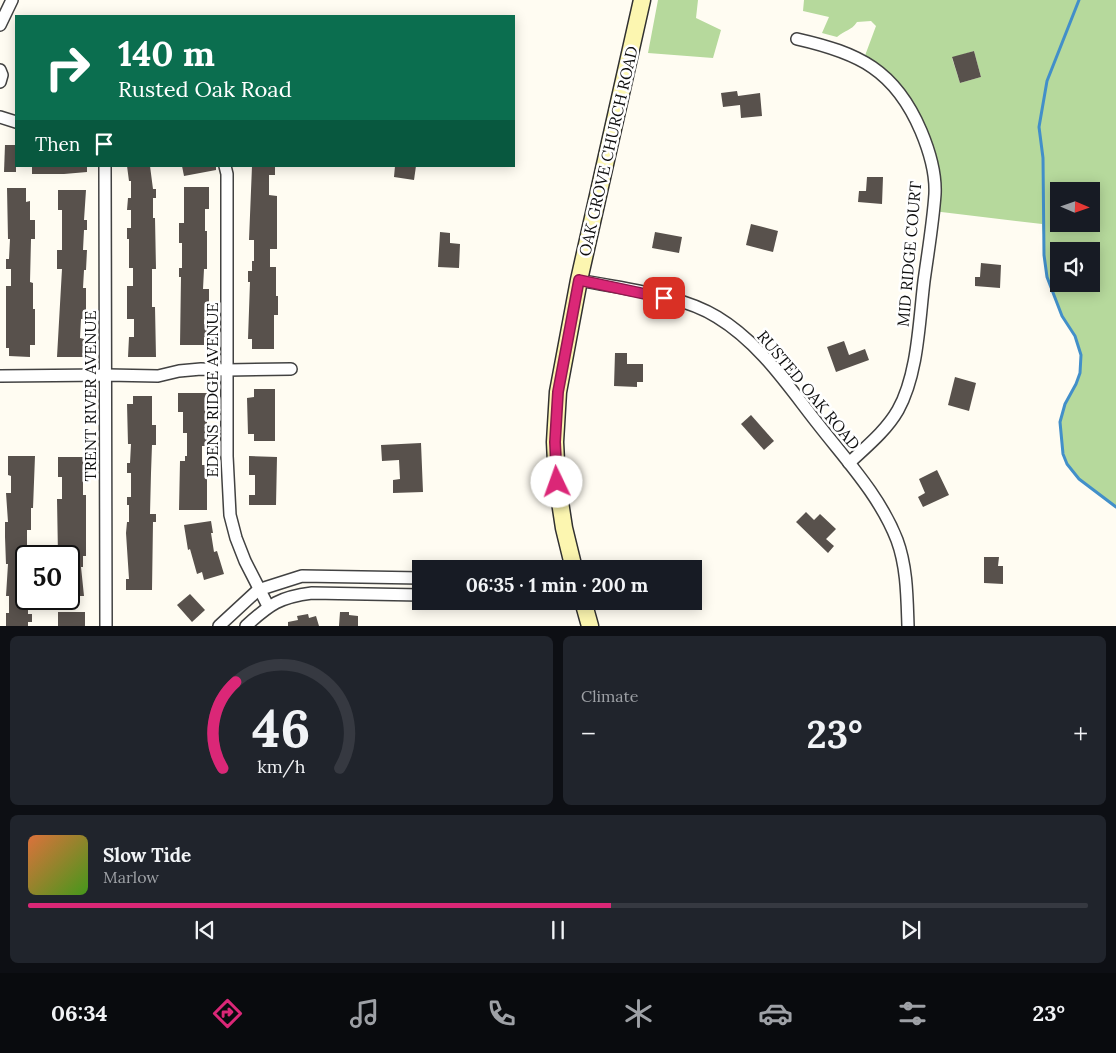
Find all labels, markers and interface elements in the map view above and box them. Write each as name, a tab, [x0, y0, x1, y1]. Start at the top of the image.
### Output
text: 140 m	[118, 31, 215, 76]
icon: right	[35, 35, 100, 100]
street label: OAK GROVE CHURCH ROAD	[574, 44, 642, 258]
text: Rusted Oak Road	[118, 75, 292, 103]
icon: arrive	[90, 130, 118, 158]
text: Then	[35, 132, 80, 156]
street label: MID RIDGE COURT	[893, 180, 925, 328]
north arrow	[1050, 182, 1100, 232]
map controls	[1050, 182, 1100, 292]
button: sound	[1050, 242, 1100, 292]
pin	[643, 277, 685, 319]
icon: arrive	[650, 284, 678, 312]
street label: EDENS RIDGE AVENUE	[202, 303, 222, 477]
street label: TRENT RIVER AVENUE	[80, 311, 100, 481]
street label: RUSTED OAK ROAD	[753, 326, 865, 454]
position arrow	[530, 455, 582, 507]
speed limit sign: 50	[15, 545, 80, 610]
text: 06:35 · 1 min · 200 m	[466, 573, 648, 597]
text: Climate	[581, 686, 638, 706]
text: 46	[252, 695, 311, 761]
text: 23°	[806, 710, 863, 758]
text: −	[581, 716, 596, 752]
text: +	[1073, 716, 1088, 752]
text: km/h	[257, 755, 306, 778]
text: Slow Tide	[103, 843, 191, 867]
text: Marlow	[103, 867, 159, 887]
icon: previous	[191, 916, 219, 944]
icon: pause	[544, 916, 572, 944]
icon: next	[897, 916, 925, 944]
icon: directions	[210, 996, 245, 1031]
icon: music	[347, 996, 382, 1031]
icon: phone	[484, 996, 519, 1031]
icon: climate	[621, 996, 656, 1031]
icon: car	[758, 996, 793, 1031]
icon: filters	[895, 996, 930, 1031]
text: 06:34	[51, 999, 108, 1027]
text: 23°	[1032, 999, 1065, 1027]

